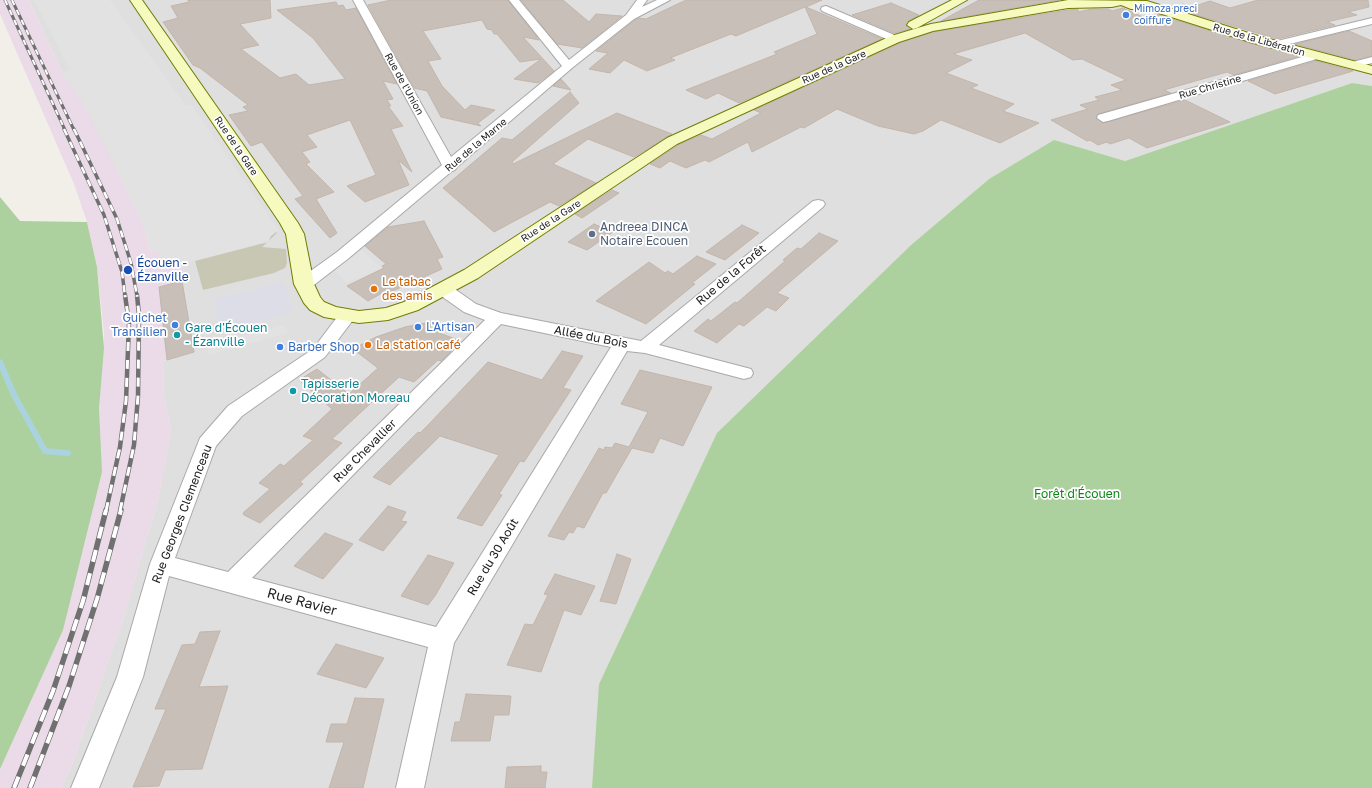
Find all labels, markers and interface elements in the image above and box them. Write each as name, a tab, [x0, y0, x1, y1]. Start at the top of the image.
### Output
place label: Mimoza preci coiffure	[1134, 3, 1197, 26]
marker: Mimoza preci coiffure	[1121, 10, 1131, 20]
street label: Rue de la Libération	[1212, 21, 1306, 59]
street label: Rue de la Gare	[800, 47, 868, 87]
street label: Rue de l'Union	[382, 51, 426, 117]
street label: Rue Christine	[1177, 72, 1243, 102]
street label: Rue de la Gare	[212, 114, 260, 178]
street label: Rue de la Marne	[443, 116, 509, 174]
street label: Rue de la Gare	[519, 197, 583, 245]
place label: Andreea DINCA Notaire Ecouen	[600, 220, 688, 248]
marker: Andreea DINCA Notaire Ecouen	[587, 229, 597, 239]
street label: Rue de la Forêt	[693, 242, 769, 308]
place label: Écouen - Ézanville	[137, 256, 189, 284]
marker: Écouen - Ézanville	[122, 264, 134, 276]
place label: Le tabac des amis	[382, 275, 433, 303]
marker: Le tabac des amis	[369, 284, 379, 294]
place label: Guichet Transilien	[111, 311, 167, 339]
marker: Guichet Transilien	[170, 320, 180, 330]
place label: L'Artisan	[426, 320, 475, 334]
place label: Gare d'Écouen - Ézanville	[185, 321, 267, 349]
marker: L'Artisan	[413, 322, 423, 332]
street label: Allée du Bois	[553, 323, 629, 351]
marker: Gare d'Écouen - Ézanville	[172, 330, 182, 340]
place label: La station café	[376, 338, 461, 352]
place label: Barber Shop	[288, 340, 359, 354]
marker: La station café	[363, 340, 373, 350]
marker: Barber Shop	[275, 342, 285, 352]
place label: Tapisserie Décoration Moreau	[301, 377, 410, 405]
marker: Tapisserie Décoration Moreau	[288, 386, 298, 396]
street label: Rue Chevallier	[331, 417, 399, 485]
street label: Rue Georges Clemenceau	[149, 443, 215, 585]
park label: Forêt d'Écouen	[1034, 487, 1120, 501]
street label: Rue du 30 Août	[464, 516, 522, 598]
street label: Rue Ravier	[265, 585, 339, 619]

